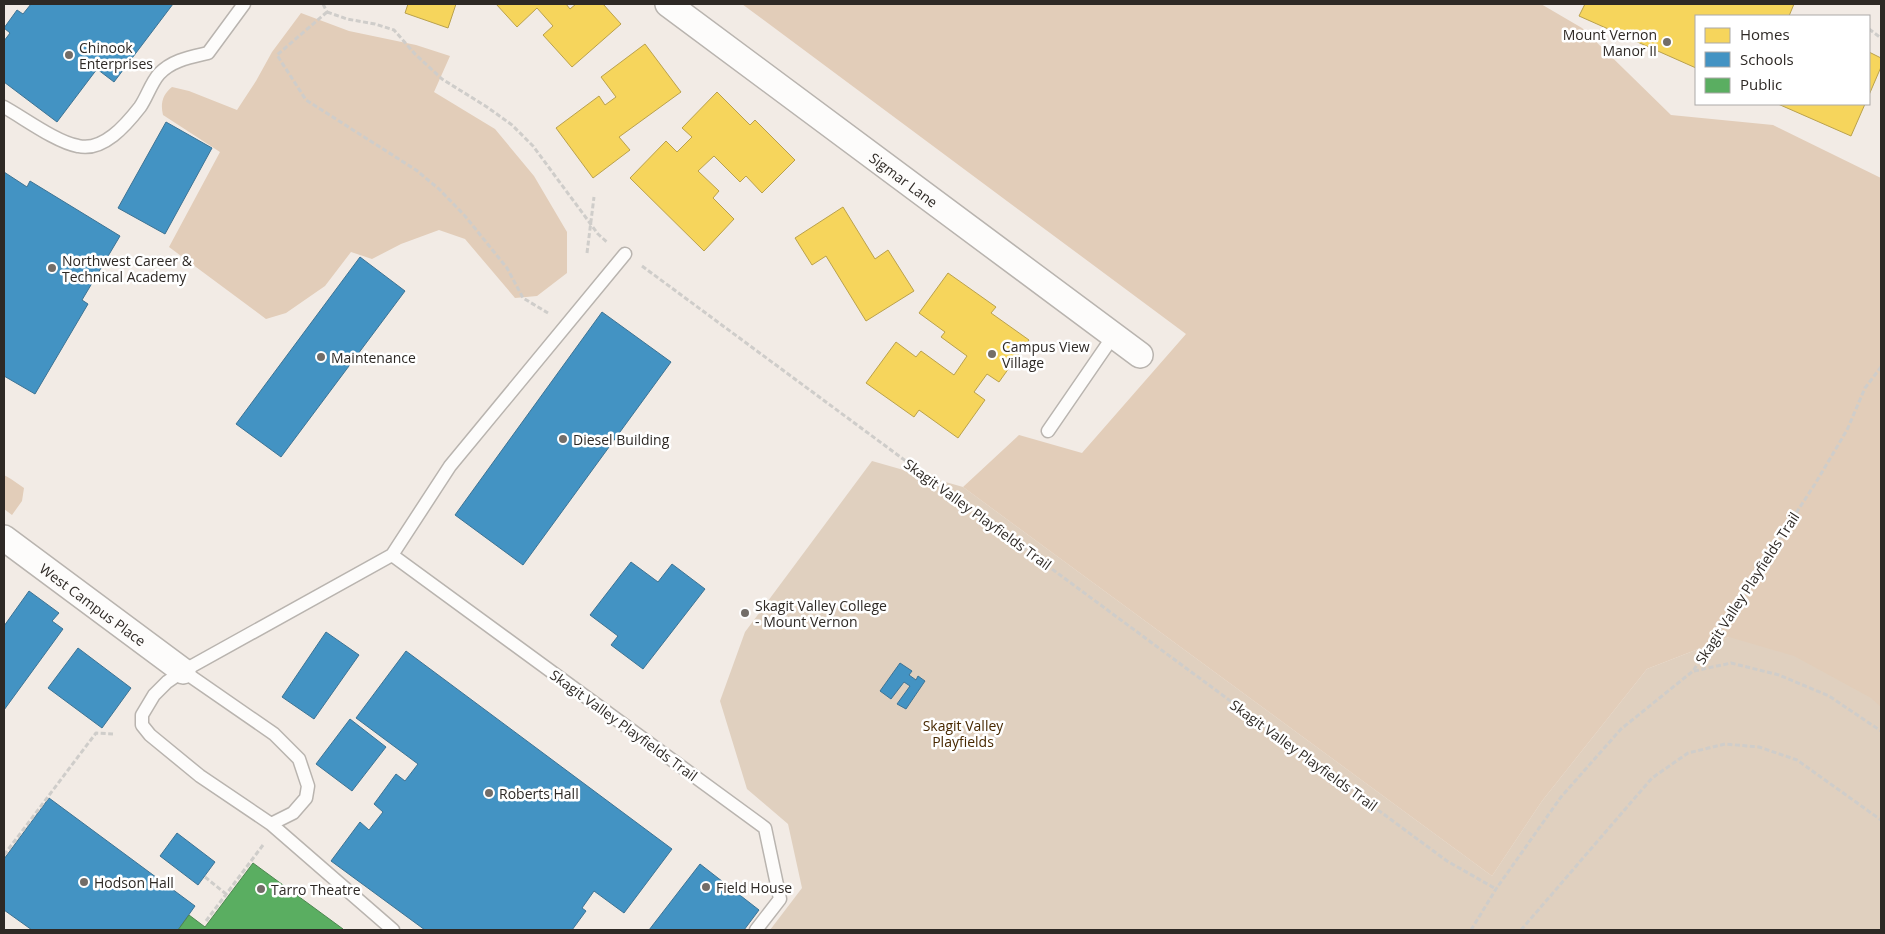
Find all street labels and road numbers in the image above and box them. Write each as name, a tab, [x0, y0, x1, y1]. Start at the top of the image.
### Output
street label: Sigmar Lane	[866, 148, 942, 211]
street label: Skagit Valley Playfields Trail	[900, 454, 1056, 574]
street label: Skagit Valley Playfields Trail	[1691, 508, 1803, 668]
street label: West Campus Place	[36, 559, 150, 650]
street label: Skagit Valley Playfields Trail	[546, 665, 702, 785]
street label: Skagit Valley Playfields Trail	[1226, 695, 1382, 815]

